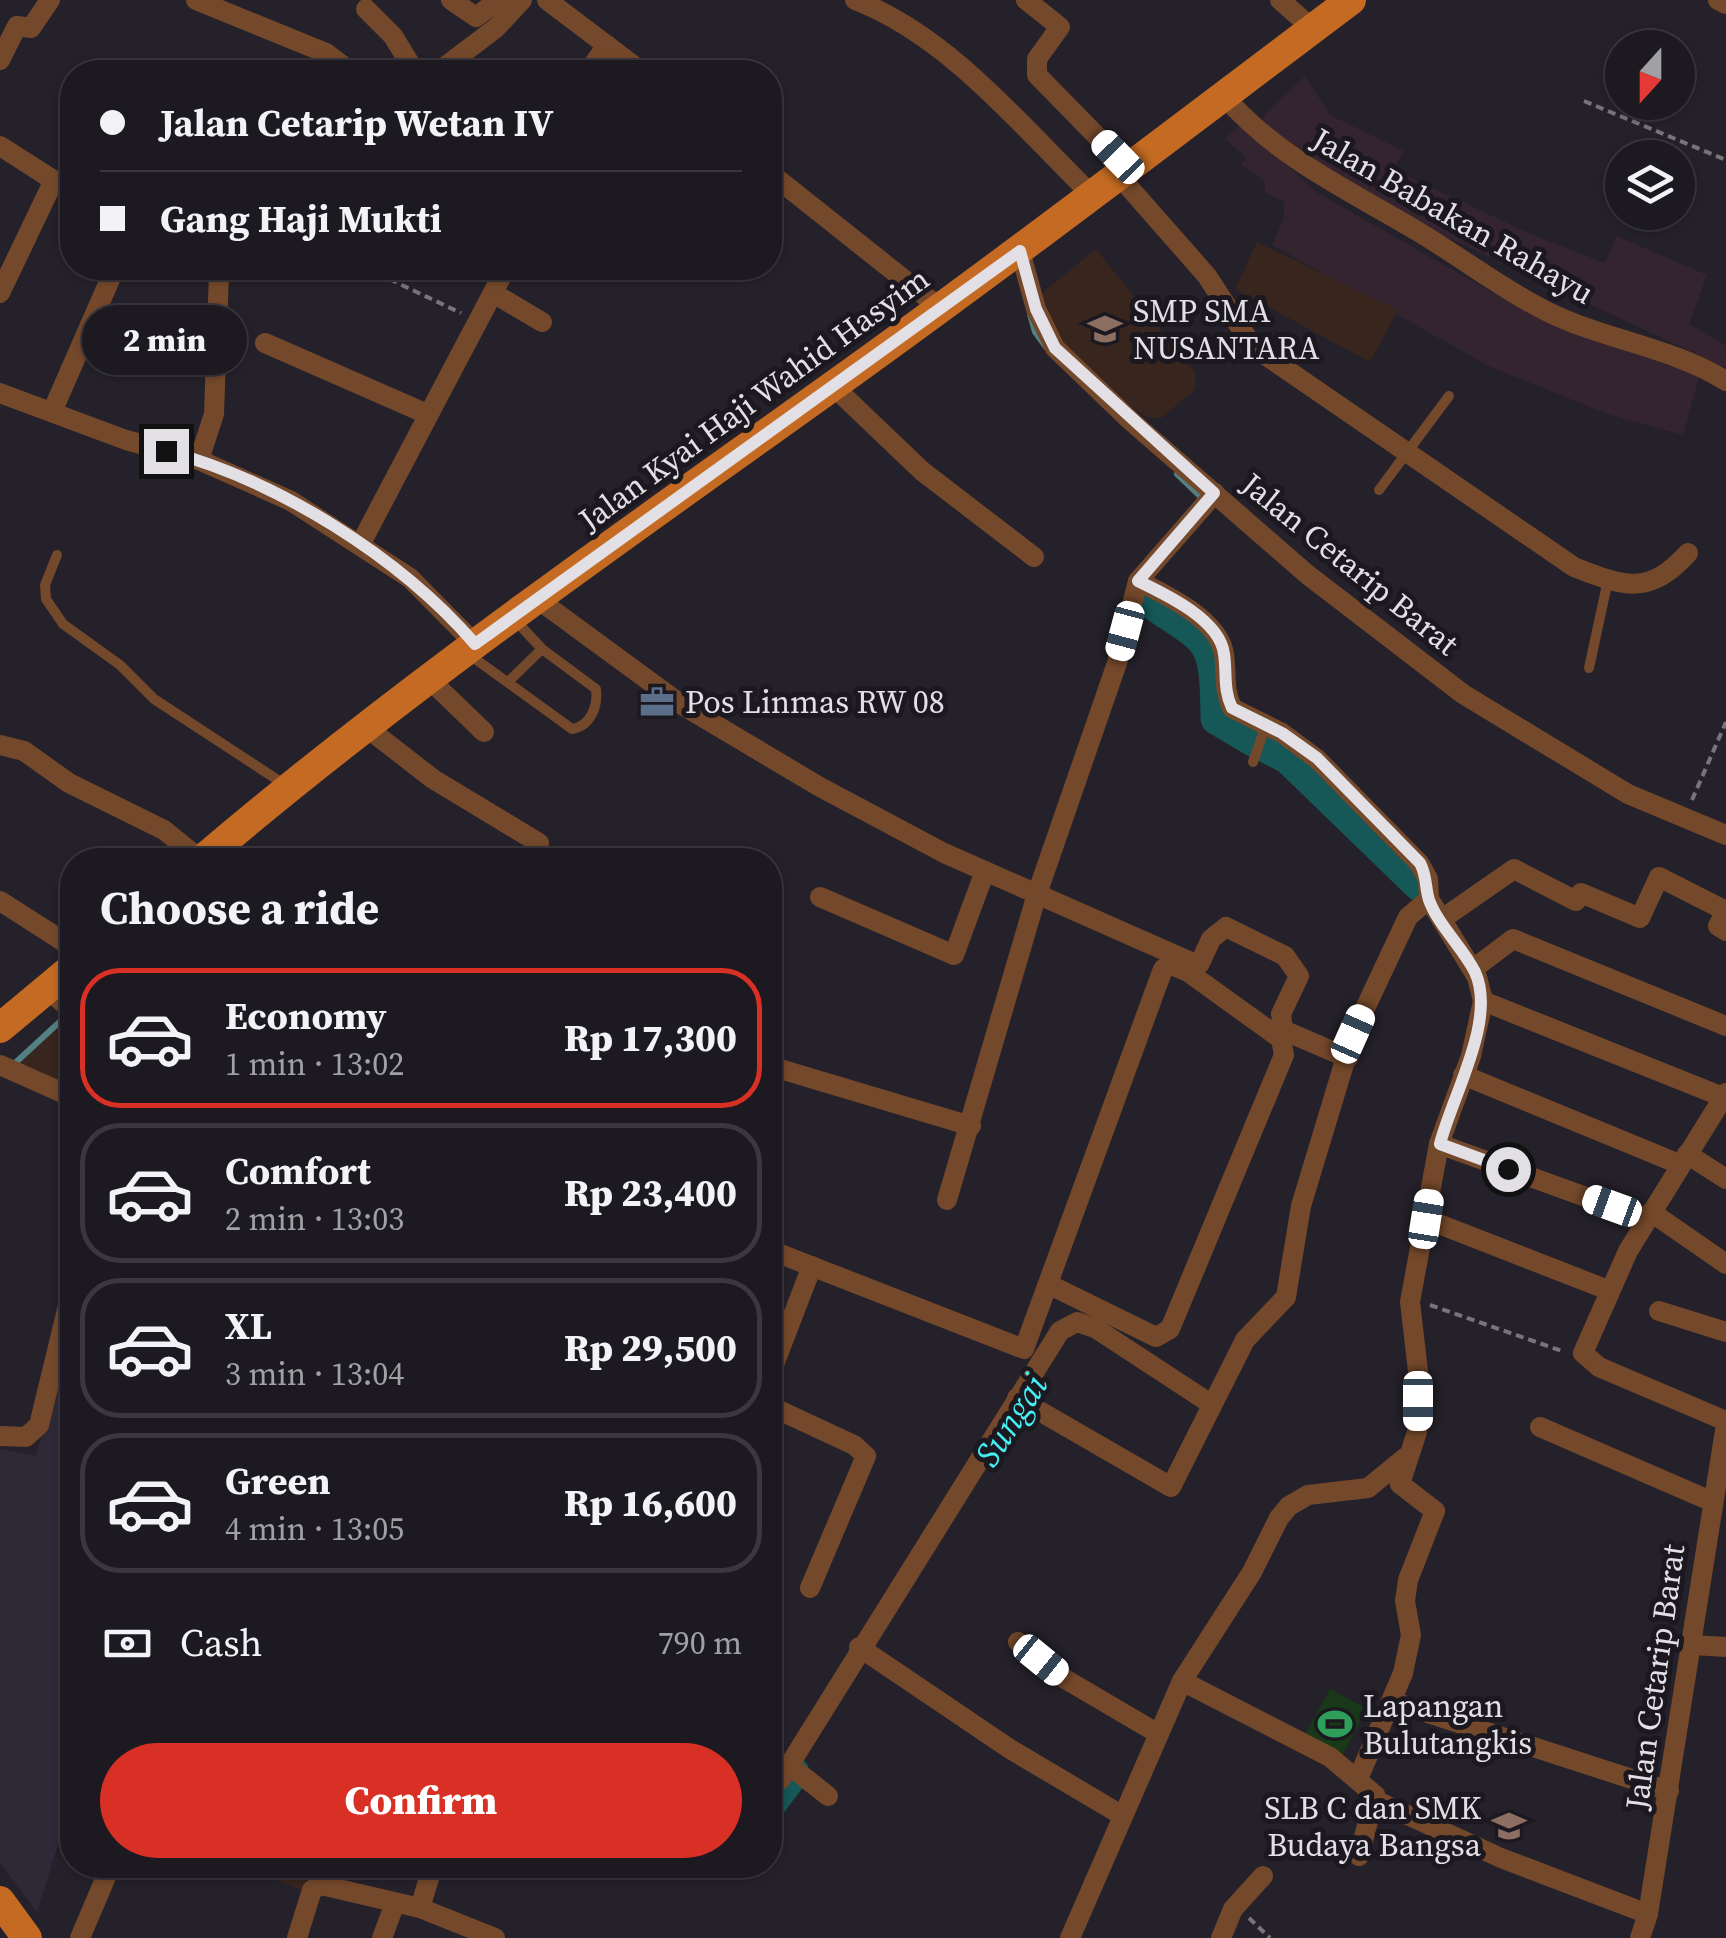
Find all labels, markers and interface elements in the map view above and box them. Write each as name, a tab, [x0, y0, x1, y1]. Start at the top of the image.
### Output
north arrow	[1605, 30, 1695, 120]
map controls	[1605, 30, 1695, 230]
text: Jalan Cetarip Wetan IV	[160, 97, 553, 149]
street label: Jalan Babakan Rahayu	[1303, 117, 1602, 315]
car	[1086, 125, 1150, 189]
button: layers	[1605, 140, 1695, 230]
text: Gang Haji Mukti	[160, 193, 442, 245]
street label: Jalan Kyai Haji Wahid Hasyim	[569, 257, 938, 542]
place label: SMP SMA NUSANTARA	[1133, 289, 1319, 370]
callout: 2 min	[84, 306, 248, 376]
school or university icon: SMP SMA NUSANTARA	[1086, 310, 1124, 348]
text: 2 min	[123, 318, 206, 362]
route end	[144, 429, 189, 474]
street label: Jalan Cetarip Barat	[1231, 462, 1468, 666]
car	[1103, 598, 1147, 664]
place label: Pos Linmas RW 08	[685, 680, 945, 724]
office icon: Pos Linmas RW 08	[638, 683, 676, 721]
text: Choose a ride	[100, 877, 379, 939]
text: Economy	[225, 990, 387, 1042]
icon: car	[105, 993, 195, 1083]
car	[1327, 1000, 1379, 1068]
text: Rp 17,300	[564, 1012, 737, 1064]
text: 1 min · 13:02	[225, 1042, 404, 1086]
text: Comfort	[225, 1145, 371, 1197]
route start	[1486, 1147, 1531, 1192]
icon: car	[105, 1148, 195, 1238]
text: Rp 23,400	[564, 1167, 737, 1219]
car	[1579, 1182, 1645, 1230]
car	[1406, 1187, 1446, 1251]
text: 2 min · 13:03	[225, 1197, 404, 1241]
text: XL	[225, 1300, 272, 1352]
icon: car	[105, 1303, 195, 1393]
text: Rp 29,500	[564, 1322, 737, 1374]
text: 3 min · 13:04	[225, 1352, 404, 1396]
water label: Sungai	[963, 1364, 1059, 1476]
car	[1403, 1371, 1433, 1431]
text: Green	[225, 1455, 331, 1507]
icon: car	[105, 1458, 195, 1548]
text: Rp 16,600	[564, 1477, 737, 1529]
text: 4 min · 13:05	[225, 1507, 404, 1551]
street label: Jalan Cetarip Barat	[1614, 1541, 1695, 1814]
icon: cash	[100, 1616, 155, 1671]
text: Cash	[180, 1617, 262, 1669]
text: 790 m	[658, 1621, 742, 1665]
car	[1008, 1629, 1074, 1691]
place label: Lapangan Bulutangkis	[1363, 1684, 1532, 1765]
sports icon: Lapangan Bulutangkis	[1316, 1705, 1354, 1743]
button: Confirm	[100, 1743, 742, 1858]
place label: SLB C dan SMK Budaya Bangsa	[1264, 1786, 1482, 1867]
school or university icon: SLB C dan SMK Budaya Bangsa	[1490, 1807, 1528, 1845]

